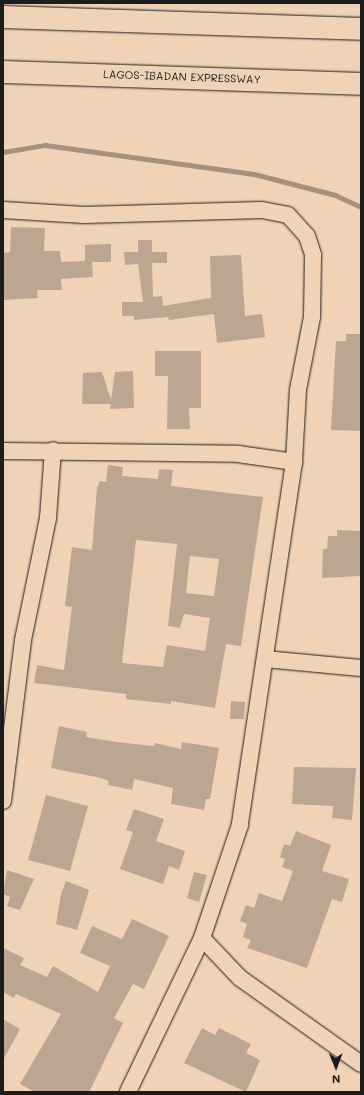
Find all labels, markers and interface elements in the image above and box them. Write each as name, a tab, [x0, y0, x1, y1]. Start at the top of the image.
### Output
street label: LAGOS-IBADAN EXPRESSWAY	[103, 68, 261, 86]
north arrow	[316, 1047, 356, 1087]
text: N	[332, 1072, 341, 1087]

